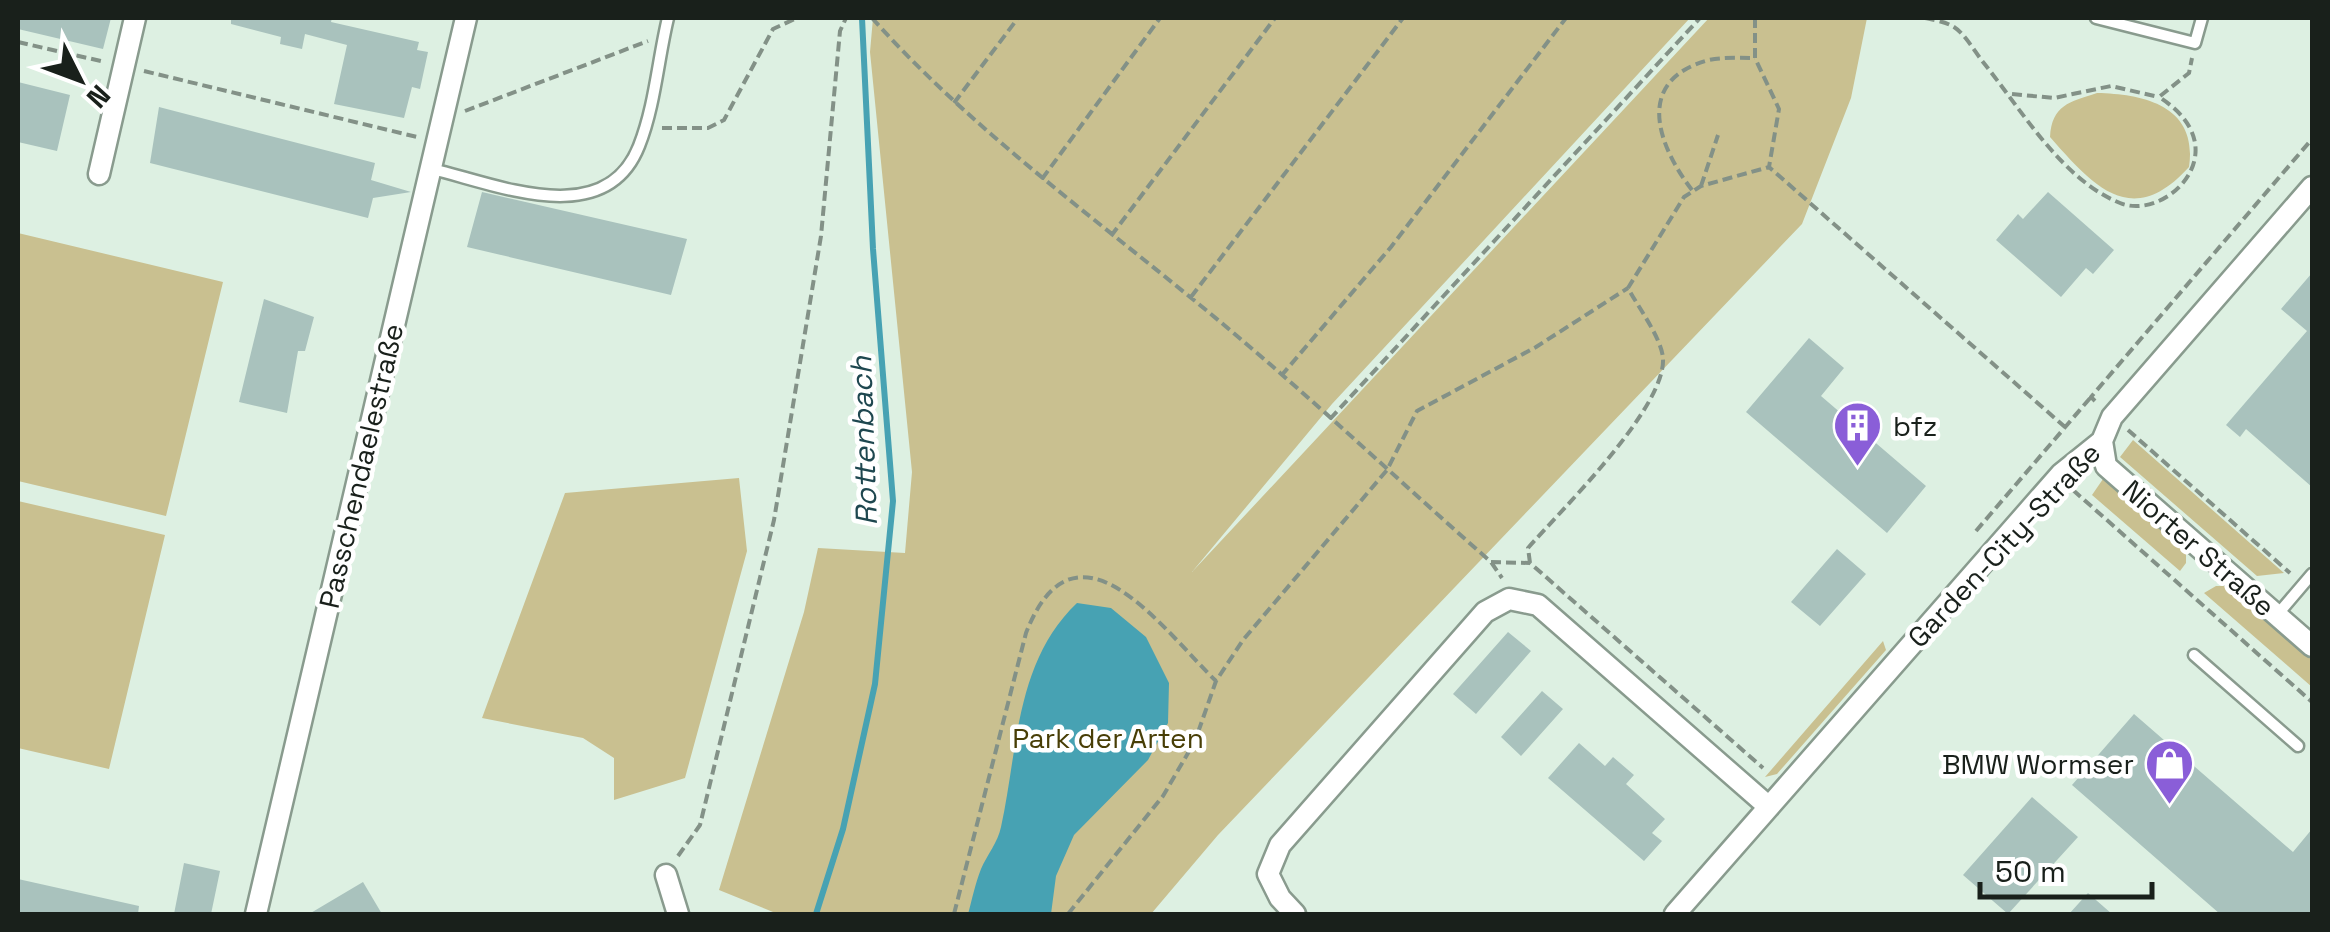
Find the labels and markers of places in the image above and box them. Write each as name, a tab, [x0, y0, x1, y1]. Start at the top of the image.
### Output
building icon: bfz	[1832, 400, 1884, 468]
place label: bfz	[1893, 408, 1937, 444]
shop icon: BMW Wormser	[2143, 738, 2195, 806]
place label: BMW Wormser	[1942, 746, 2134, 782]

